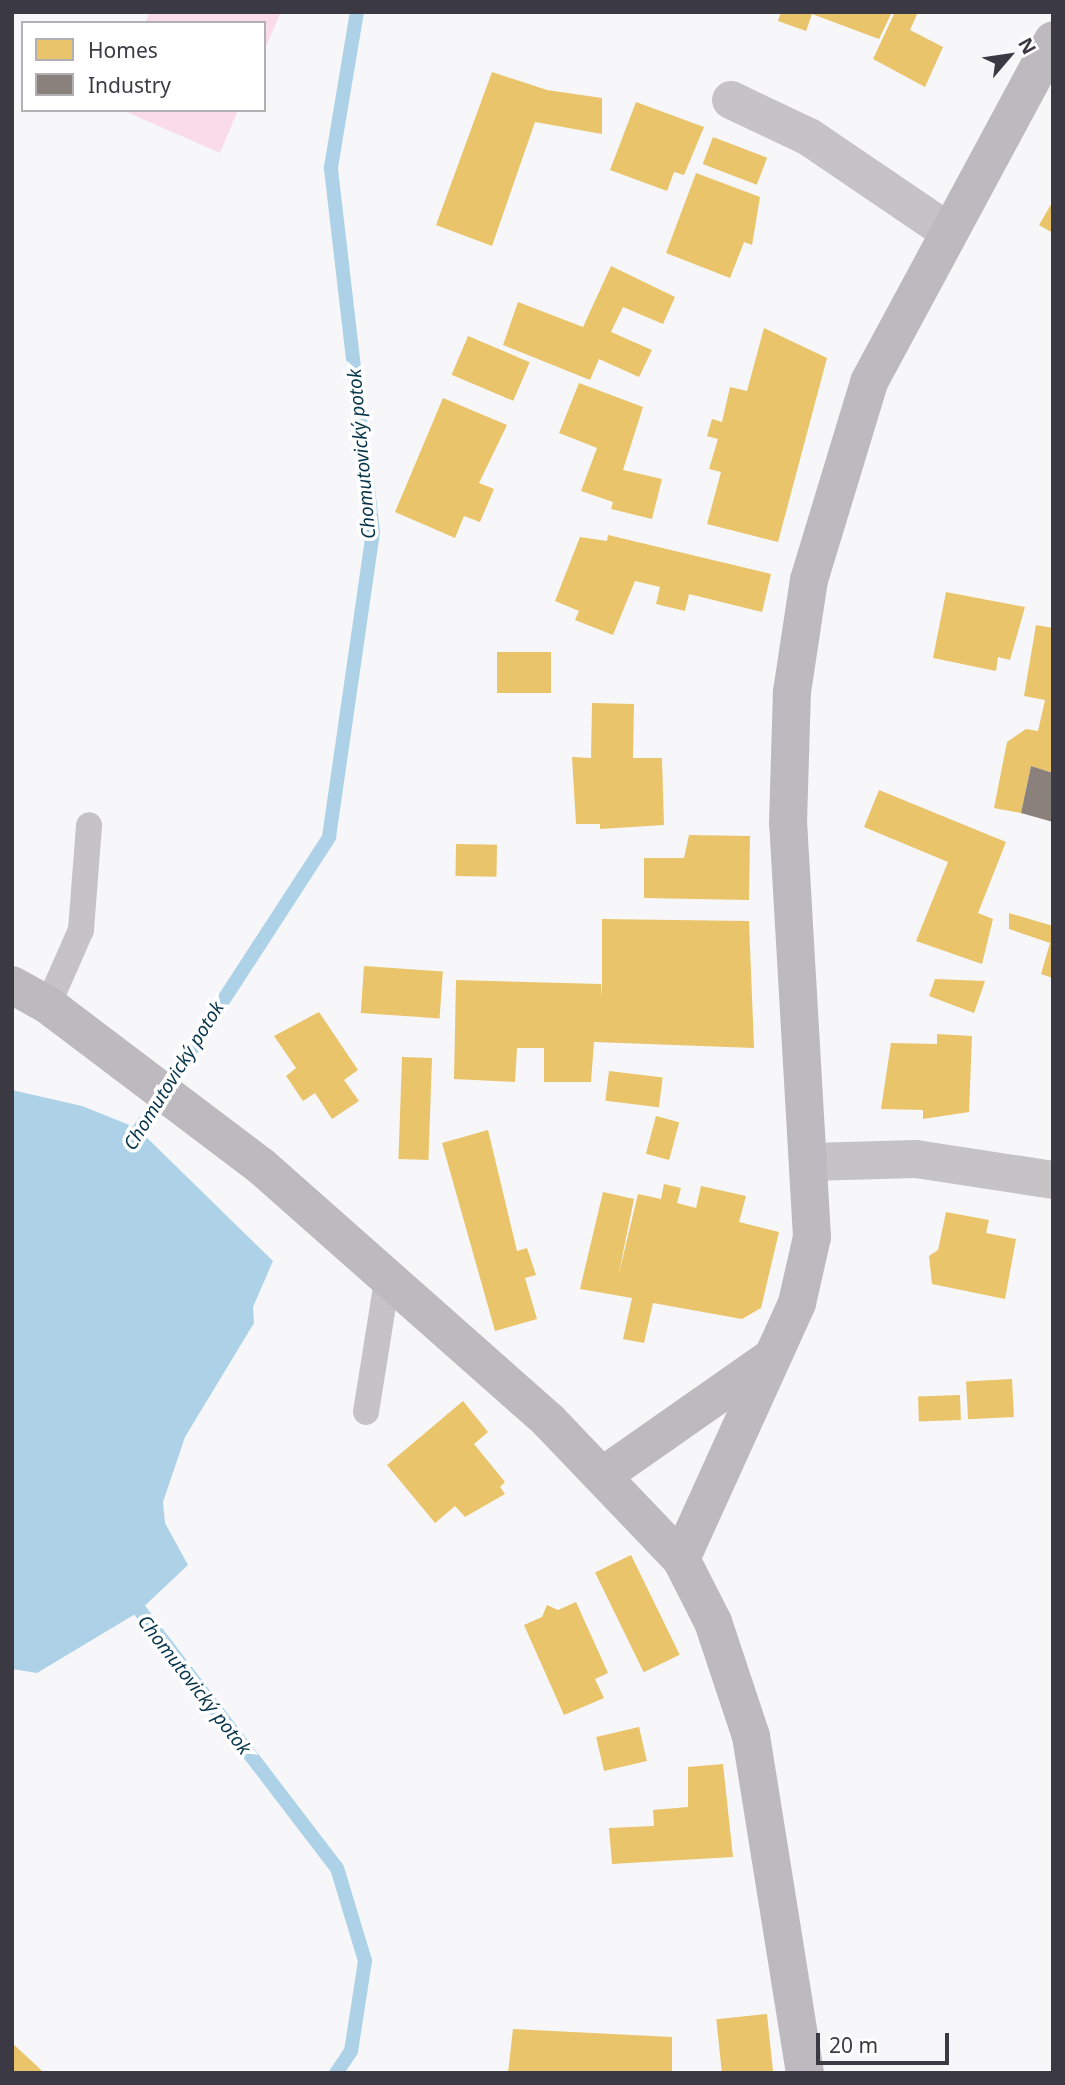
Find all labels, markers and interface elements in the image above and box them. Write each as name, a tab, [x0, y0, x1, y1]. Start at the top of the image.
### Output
legend	[21, 21, 266, 112]
north arrow	[974, 21, 1044, 91]
text: N	[1012, 33, 1042, 59]
text: Homes	[88, 36, 158, 64]
text: Industry	[88, 71, 171, 99]
water label: Chomutovický potok	[343, 368, 381, 540]
water label: Chomutovický potok	[119, 998, 229, 1154]
water label: Chomutovický potok	[132, 1611, 256, 1759]
scale bar	[820, 2018, 953, 2062]
text: 20 m	[829, 2031, 878, 2059]

